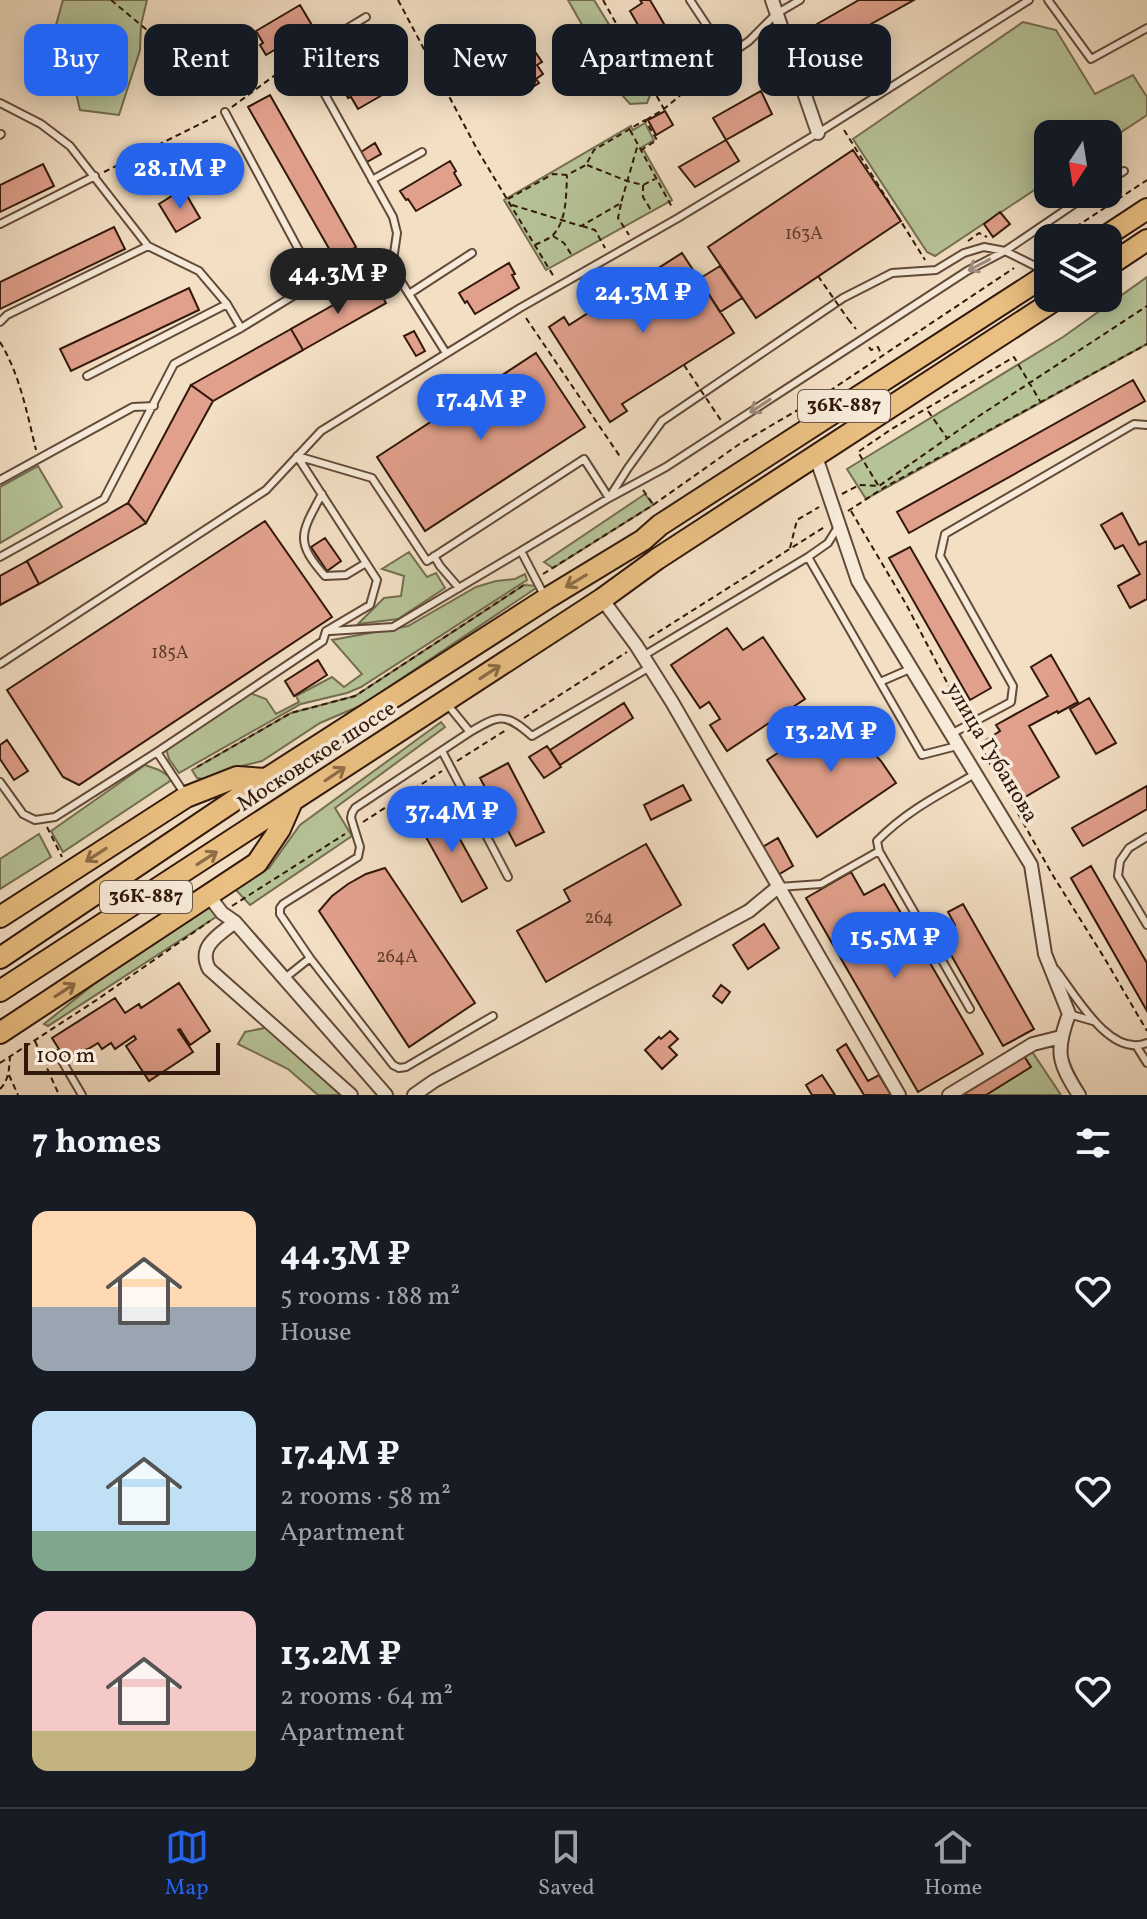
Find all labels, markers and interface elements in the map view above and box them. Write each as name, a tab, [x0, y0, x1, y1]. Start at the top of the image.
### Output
chip: Buy	[24, 24, 128, 96]
chip: Rent	[144, 24, 258, 96]
chip: Filters	[274, 24, 408, 96]
chip: New	[424, 24, 536, 96]
chip: Apartment	[552, 24, 742, 96]
chip: House	[758, 24, 891, 96]
north arrow	[1034, 120, 1122, 208]
map controls	[1034, 120, 1122, 312]
pin: 28.1M ₽	[106, 143, 254, 211]
text: 28.1M ₽	[133, 151, 227, 187]
house number: 163А	[785, 222, 823, 247]
button: layers	[1034, 224, 1122, 312]
pin: 44.3M ₽	[264, 248, 412, 316]
text: 44.3M ₽	[288, 256, 388, 292]
one-way arrow	[967, 258, 991, 274]
pin: 24.3M ₽	[569, 267, 717, 335]
text: 24.3M ₽	[594, 275, 692, 311]
pin: 17.4M ₽	[407, 374, 555, 442]
text: 17.4M ₽	[435, 382, 527, 418]
road number: 36К-887	[798, 390, 890, 422]
one-way arrow	[749, 398, 772, 414]
one-way arrow	[565, 573, 588, 589]
house number: 185А	[151, 641, 189, 666]
one-way arrow	[478, 664, 501, 680]
street label: улица Губанова	[937, 677, 1045, 829]
street label: Московское шоссе	[232, 694, 402, 820]
pin: 13.2M ₽	[757, 706, 905, 774]
text: 13.2M ₽	[785, 714, 877, 750]
one-way arrow	[323, 766, 345, 783]
pin: 37.4M ₽	[378, 786, 526, 854]
text: 37.4M ₽	[405, 794, 499, 830]
one-way arrow	[86, 846, 108, 863]
one-way arrow	[195, 849, 217, 866]
road number: 36К-887	[100, 881, 192, 913]
house number: 264	[585, 906, 613, 931]
pin: 15.5M ₽	[821, 912, 969, 980]
text: 15.5M ₽	[850, 920, 940, 956]
house number: 264А	[376, 945, 418, 970]
one-way arrow	[54, 982, 76, 999]
scale bar	[24, 1039, 220, 1075]
text: 100 m	[36, 1041, 95, 1072]
text: 7 homes	[32, 1120, 161, 1167]
icon: filters	[1071, 1121, 1115, 1165]
text: 44.3M ₽	[280, 1232, 411, 1279]
icon: home	[96, 1243, 192, 1339]
icon: heart	[1071, 1269, 1115, 1313]
text: 5 rooms · 188 m²	[280, 1279, 460, 1315]
text: House	[280, 1315, 352, 1351]
text: 17.4M ₽	[280, 1432, 400, 1479]
icon: home	[96, 1443, 192, 1539]
icon: heart	[1071, 1469, 1115, 1513]
text: 2 rooms · 58 m²	[280, 1479, 451, 1515]
text: Apartment	[280, 1515, 405, 1551]
text: 13.2M ₽	[280, 1632, 401, 1679]
icon: home	[96, 1643, 192, 1739]
icon: heart	[1071, 1669, 1115, 1713]
text: 2 rooms · 64 m²	[280, 1679, 453, 1715]
text: Apartment	[280, 1715, 405, 1751]
tab: Map	[165, 1825, 209, 1904]
tab: Saved	[538, 1825, 595, 1904]
tab: Home	[924, 1825, 982, 1904]

